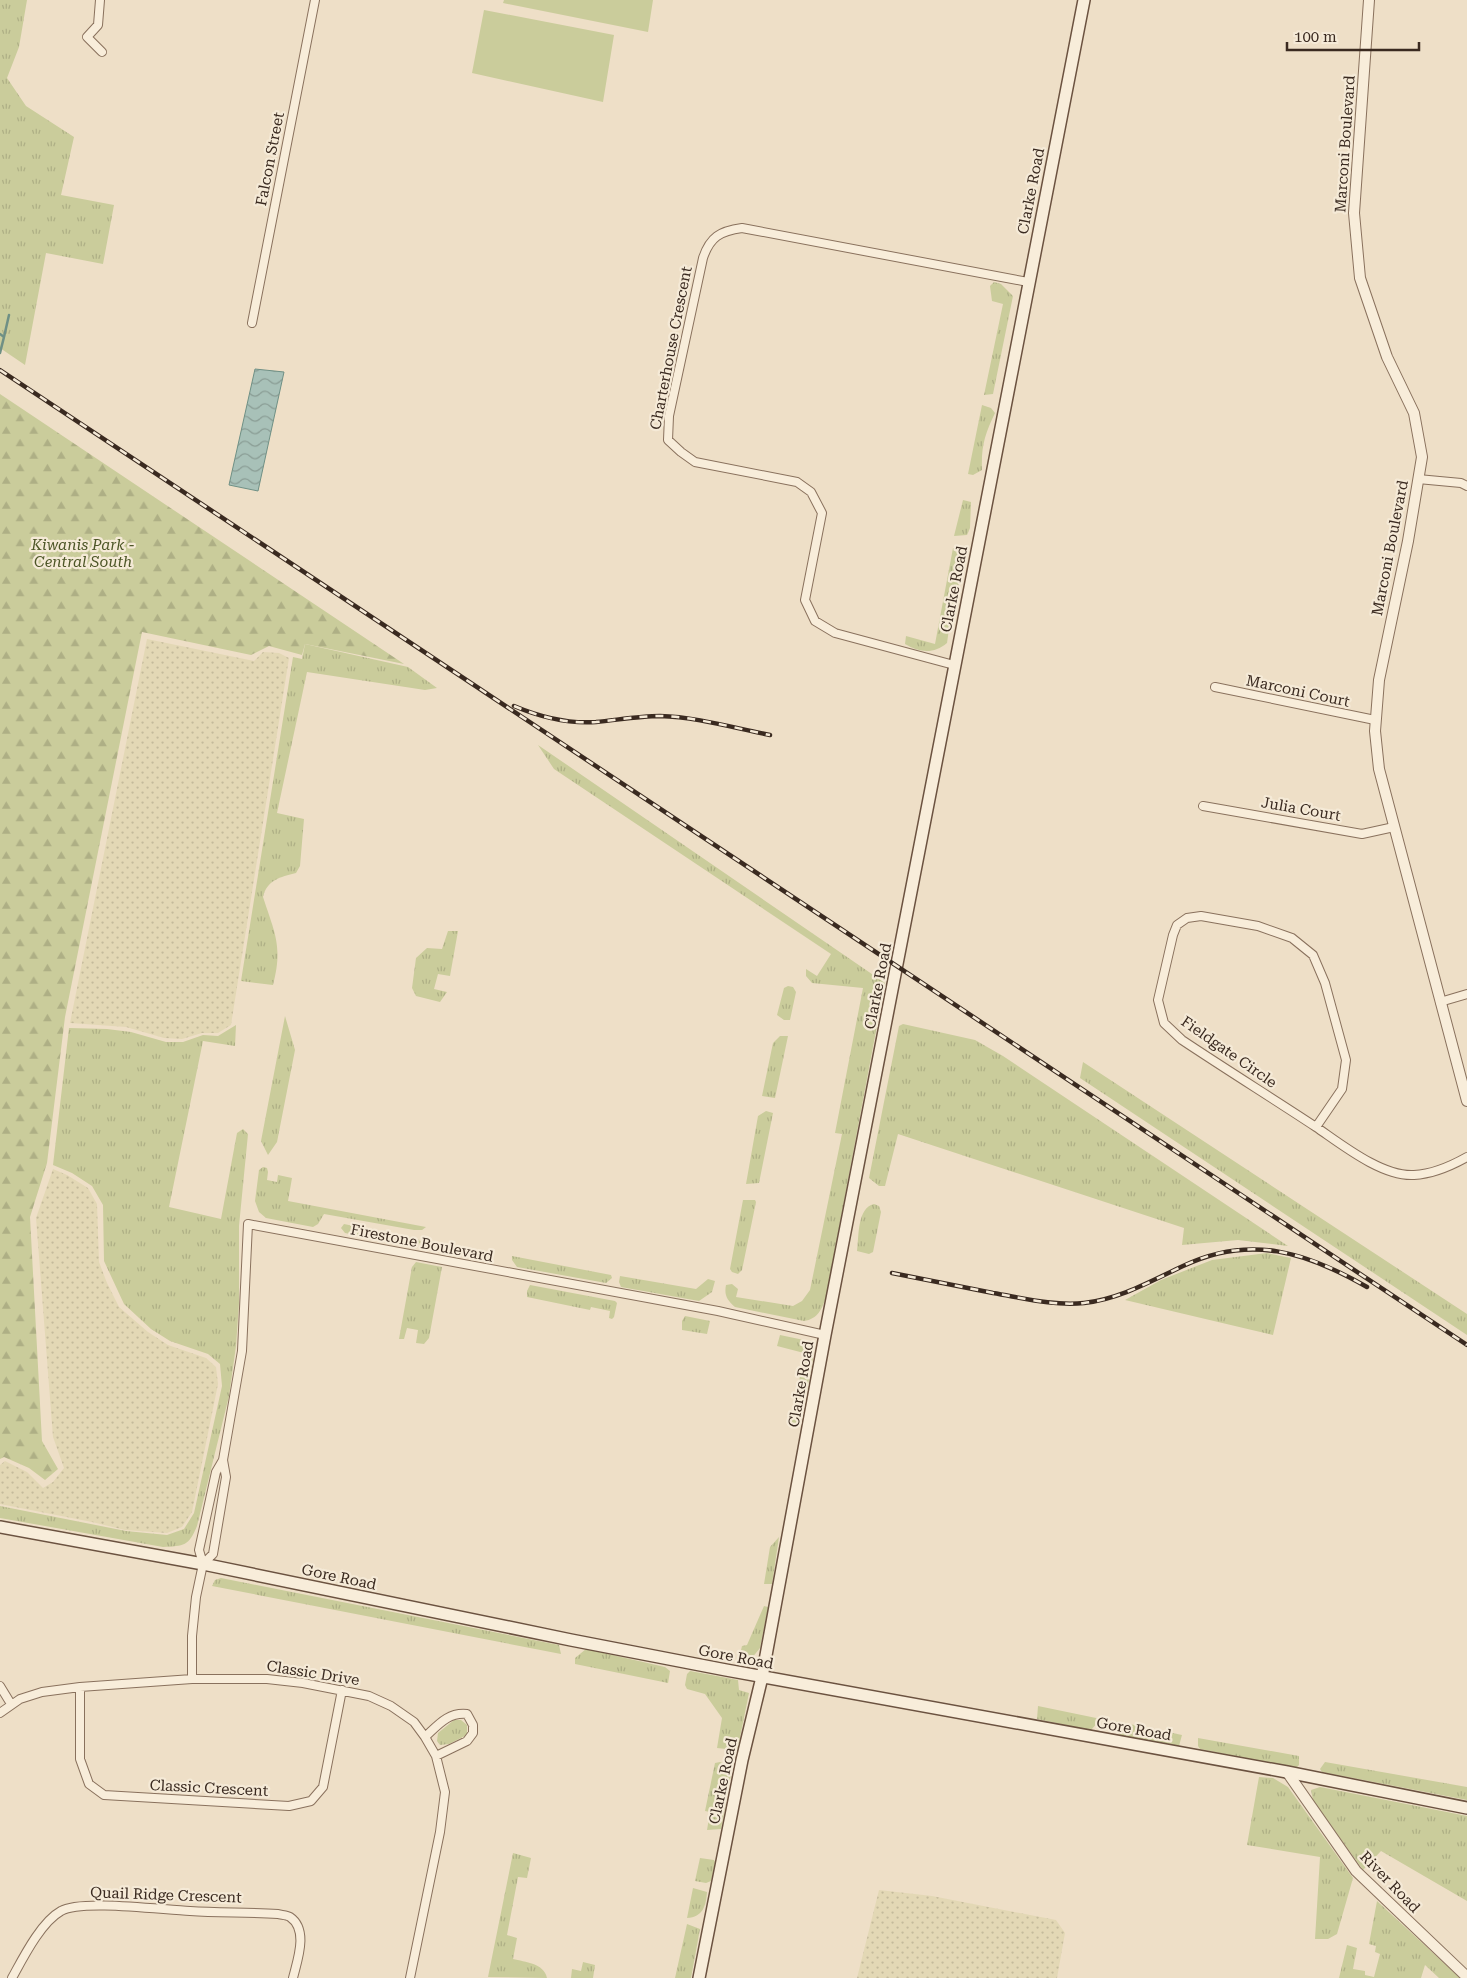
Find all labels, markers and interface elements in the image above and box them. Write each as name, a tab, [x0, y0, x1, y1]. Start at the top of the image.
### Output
scale bar	[1287, 20, 1420, 52]
text: 100 m	[1294, 28, 1337, 46]
street label: Marconi Boulevard	[1331, 74, 1359, 213]
street label: Falcon Street	[252, 110, 288, 207]
street label: Clarke Road	[1014, 146, 1048, 236]
street label: Charterhouse Crescent	[646, 264, 696, 431]
street label: Marconi Boulevard	[1368, 478, 1412, 617]
park label: Kiwanis Park - Central South	[30, 536, 135, 571]
street label: Clarke Road	[937, 544, 971, 634]
street label: Marconi Court	[1245, 671, 1352, 711]
street label: Julia Court	[1260, 793, 1343, 825]
street label: Clarke Road	[861, 941, 895, 1031]
street label: Fieldgate Circle	[1178, 1012, 1280, 1092]
street label: Firestone Boulevard	[349, 1220, 495, 1266]
street label: Clarke Road	[785, 1339, 818, 1429]
street label: Gore Road	[300, 1560, 378, 1594]
street label: Gore Road	[697, 1641, 775, 1673]
street label: Classic Drive	[265, 1657, 361, 1689]
street label: Gore Road	[1095, 1714, 1173, 1745]
street label: Clarke Road	[705, 1736, 741, 1826]
street label: Classic Crescent	[149, 1776, 269, 1800]
street label: River Road	[1356, 1847, 1424, 1917]
street label: Quail Ridge Crescent	[90, 1883, 242, 1907]

